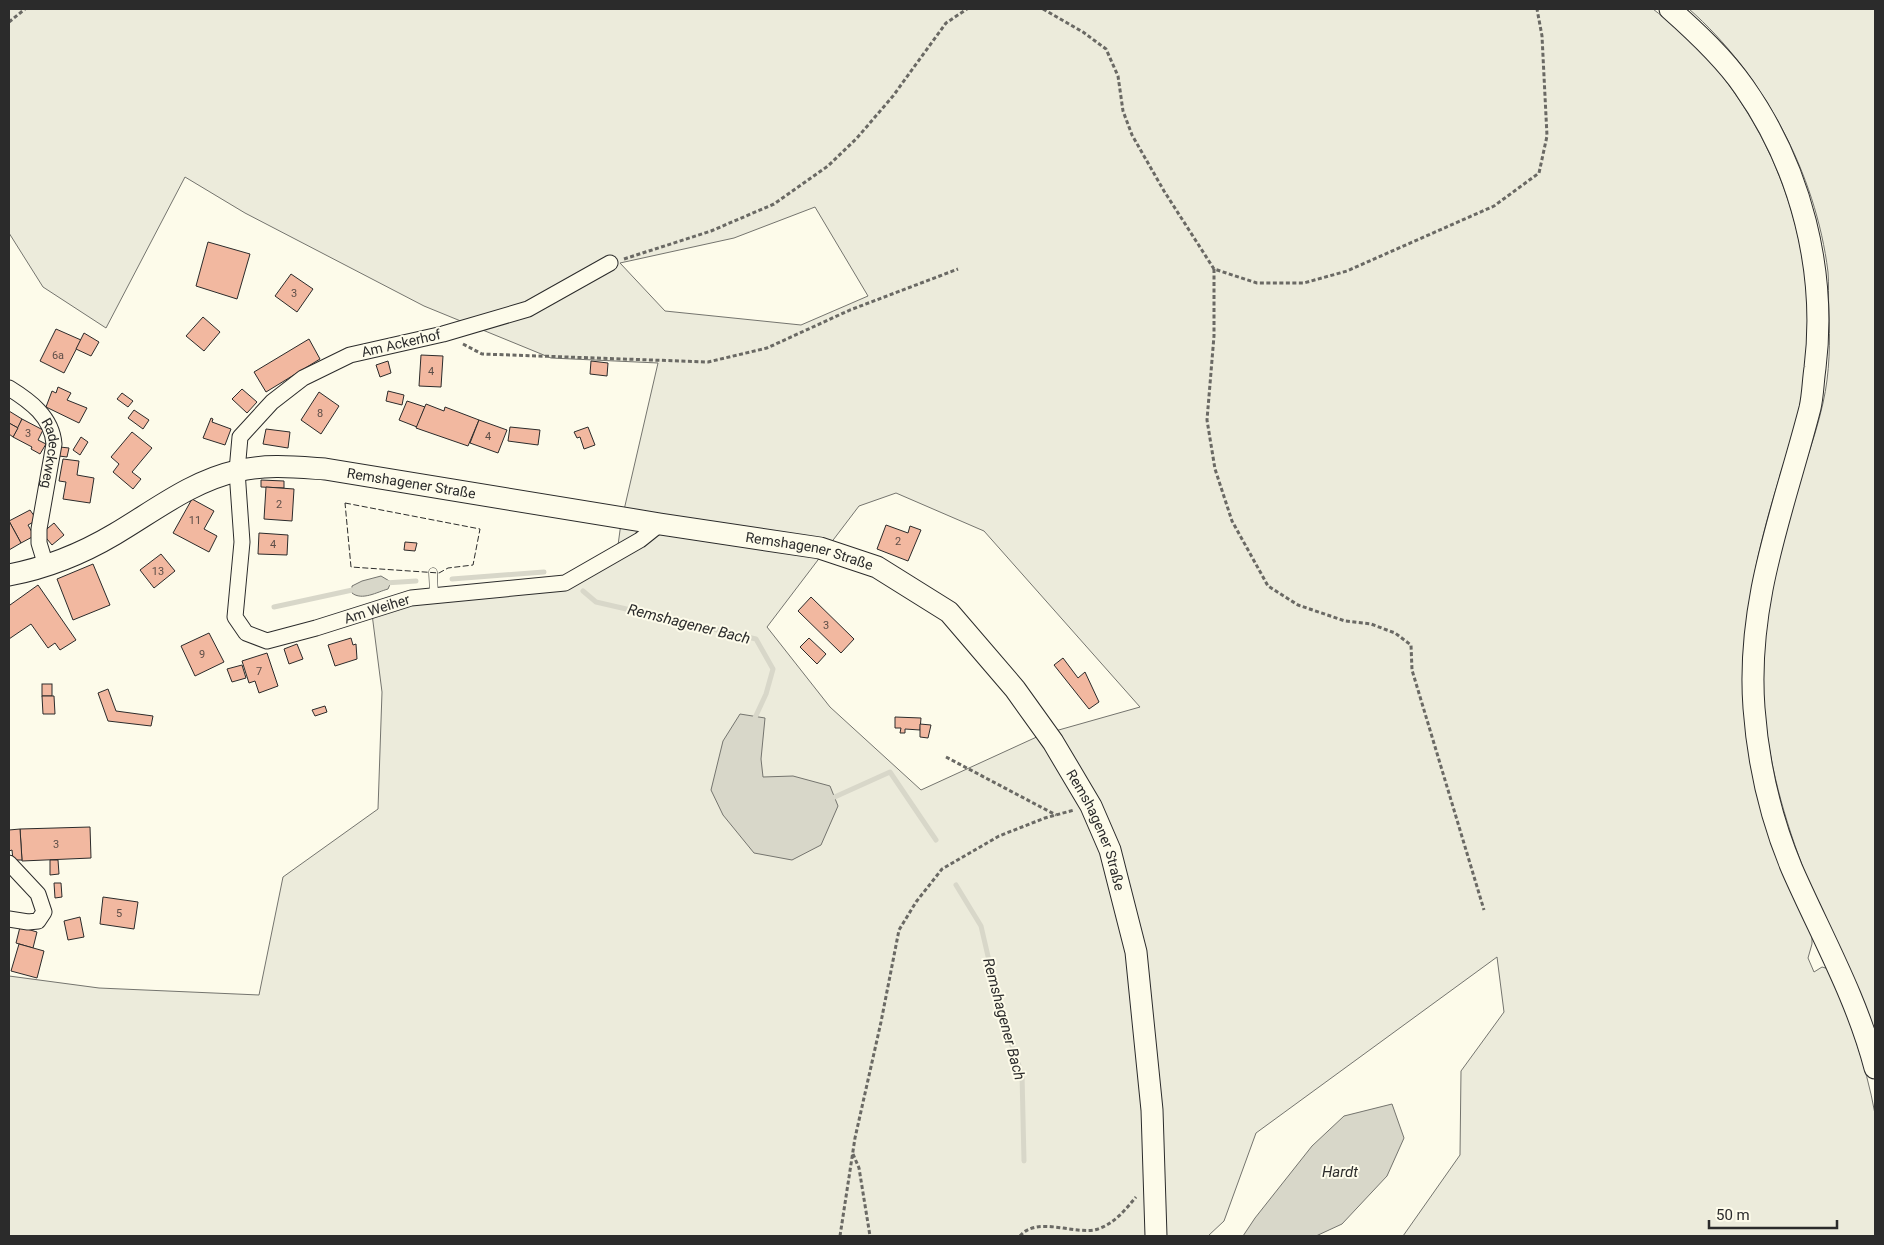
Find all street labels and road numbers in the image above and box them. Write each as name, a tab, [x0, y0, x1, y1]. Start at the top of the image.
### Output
street label: Am Ackerhof	[360, 326, 442, 360]
street label: Radeckweg	[38, 415, 62, 490]
street label: Remshagener Straße	[346, 465, 477, 502]
street label: Remshagener Straße	[745, 529, 875, 573]
street label: Am Weiher	[342, 591, 412, 627]
street label: Remshagener Straße	[1063, 767, 1128, 892]

